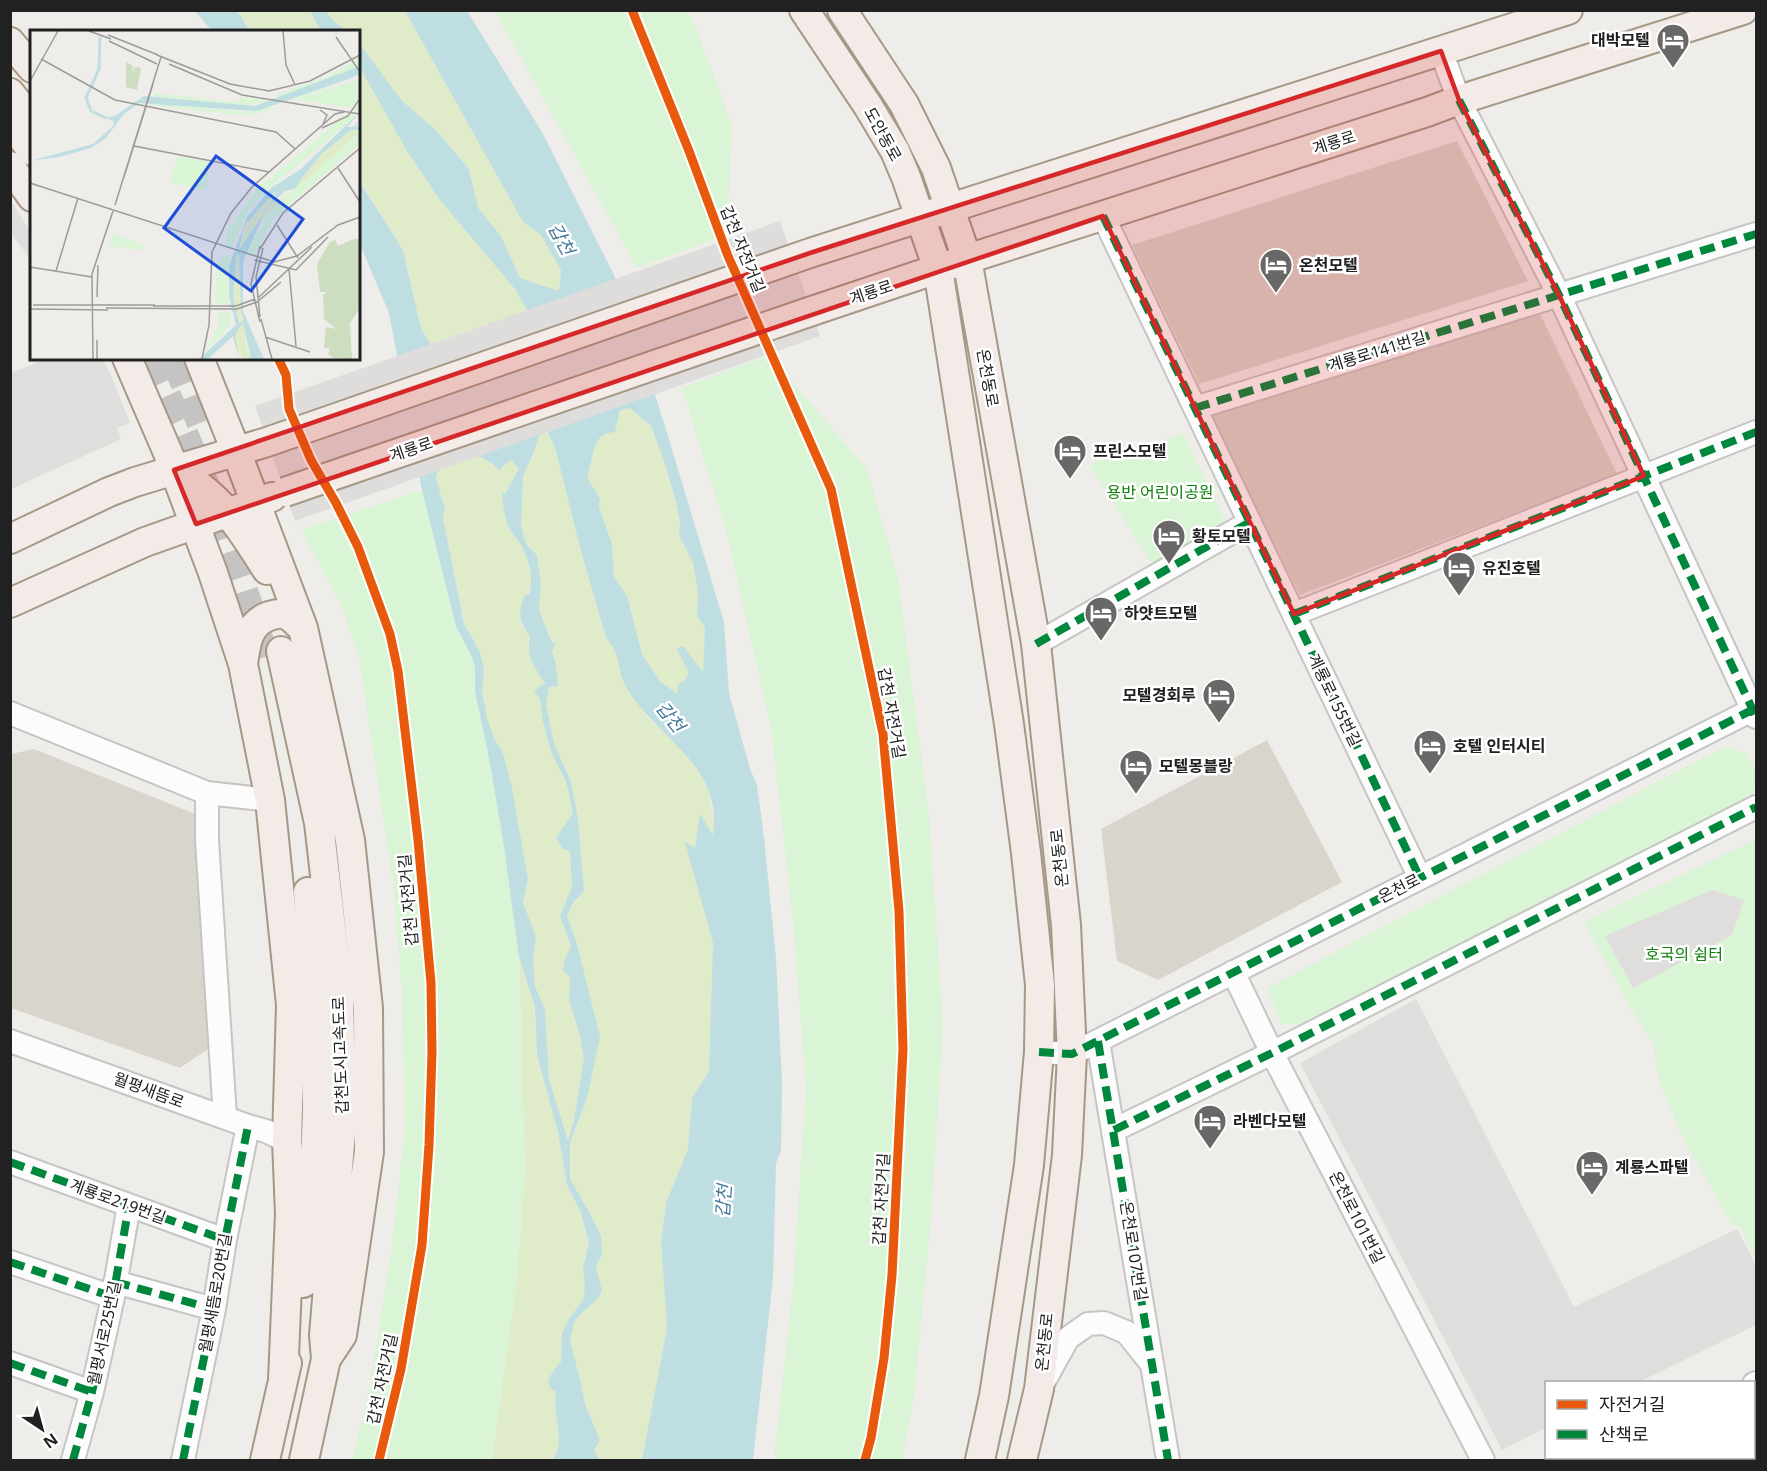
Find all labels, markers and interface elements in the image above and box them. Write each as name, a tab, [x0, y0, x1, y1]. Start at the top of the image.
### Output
hotel icon: 대박모텔	[1655, 22, 1691, 69]
place label: 대박모텔	[1591, 29, 1650, 51]
inset map	[30, 30, 360, 360]
street label: 도안동로	[859, 103, 907, 165]
street label: 계룡로	[1310, 125, 1359, 159]
street label: 갑천 자전거길	[715, 202, 771, 296]
water label: 갑천	[543, 218, 582, 261]
hotel icon: 온천모텔	[1258, 247, 1294, 294]
place label: 온천모텔	[1299, 254, 1358, 276]
street label: 계룡로	[847, 274, 896, 310]
street label: 계룡로141번길	[1325, 326, 1429, 376]
street label: 온천동로	[972, 347, 1004, 409]
street label: 계룡로	[387, 431, 436, 467]
hotel icon: 프린스모텔	[1052, 433, 1088, 480]
place label: 프린스모텔	[1093, 440, 1167, 462]
park label: 용반 어린이공원	[1106, 481, 1214, 503]
hotel icon: 황토모텔	[1151, 518, 1187, 565]
place label: 황토모텔	[1192, 525, 1251, 547]
hotel icon: 유진호텔	[1441, 550, 1477, 597]
place label: 유진호텔	[1482, 557, 1541, 579]
hotel icon: 하얏트모텔	[1083, 595, 1119, 642]
place label: 하얏트모텔	[1124, 602, 1198, 624]
street label: 계룡로155번길	[1303, 650, 1367, 750]
street label: 갑천 자전거길	[873, 666, 911, 760]
hotel icon: 모텔경회루	[1201, 677, 1237, 724]
place label: 모텔경회루	[1122, 684, 1196, 706]
water label: 갑천	[651, 696, 692, 739]
hotel icon: 호텔 인터시티	[1412, 728, 1448, 775]
place label: 호텔 인터시티	[1453, 735, 1545, 757]
hotel icon: 모텔몽블랑	[1118, 748, 1154, 795]
place label: 모텔몽블랑	[1159, 755, 1233, 777]
street label: 온천동로	[1045, 827, 1073, 888]
street label: 갑천 자전거길	[393, 853, 423, 947]
street label: 온천로	[1374, 868, 1424, 908]
park label: 호국의 쉼터	[1645, 943, 1723, 965]
street label: 갑천도시고속도로	[327, 995, 353, 1114]
street label: 월평새뜸로	[111, 1067, 188, 1113]
hotel icon: 라벤다모텔	[1192, 1103, 1228, 1150]
place label: 라벤다모텔	[1233, 1110, 1307, 1132]
hotel icon: 계룡스파텔	[1574, 1149, 1610, 1196]
street label: 갑천 자전거길	[868, 1152, 894, 1246]
place label: 계룡스파텔	[1615, 1156, 1689, 1178]
street label: 온천로101번길	[1324, 1167, 1390, 1267]
street label: 계룡로219번길	[67, 1173, 169, 1229]
water label: 갑천	[710, 1181, 736, 1218]
street label: 온천로107번길	[1115, 1199, 1153, 1303]
street label: 월평새뜸로20번길	[194, 1231, 236, 1355]
street label: 월평서로25번길	[82, 1279, 126, 1387]
street label: 온천동로	[1030, 1311, 1058, 1372]
street label: 갑천 자전거길	[362, 1331, 402, 1427]
legend	[1545, 1381, 1755, 1459]
text: 자전거길	[1599, 1392, 1665, 1416]
north arrow	[12, 1399, 72, 1459]
text: 산책로	[1599, 1422, 1649, 1446]
text: N	[39, 1428, 63, 1454]

